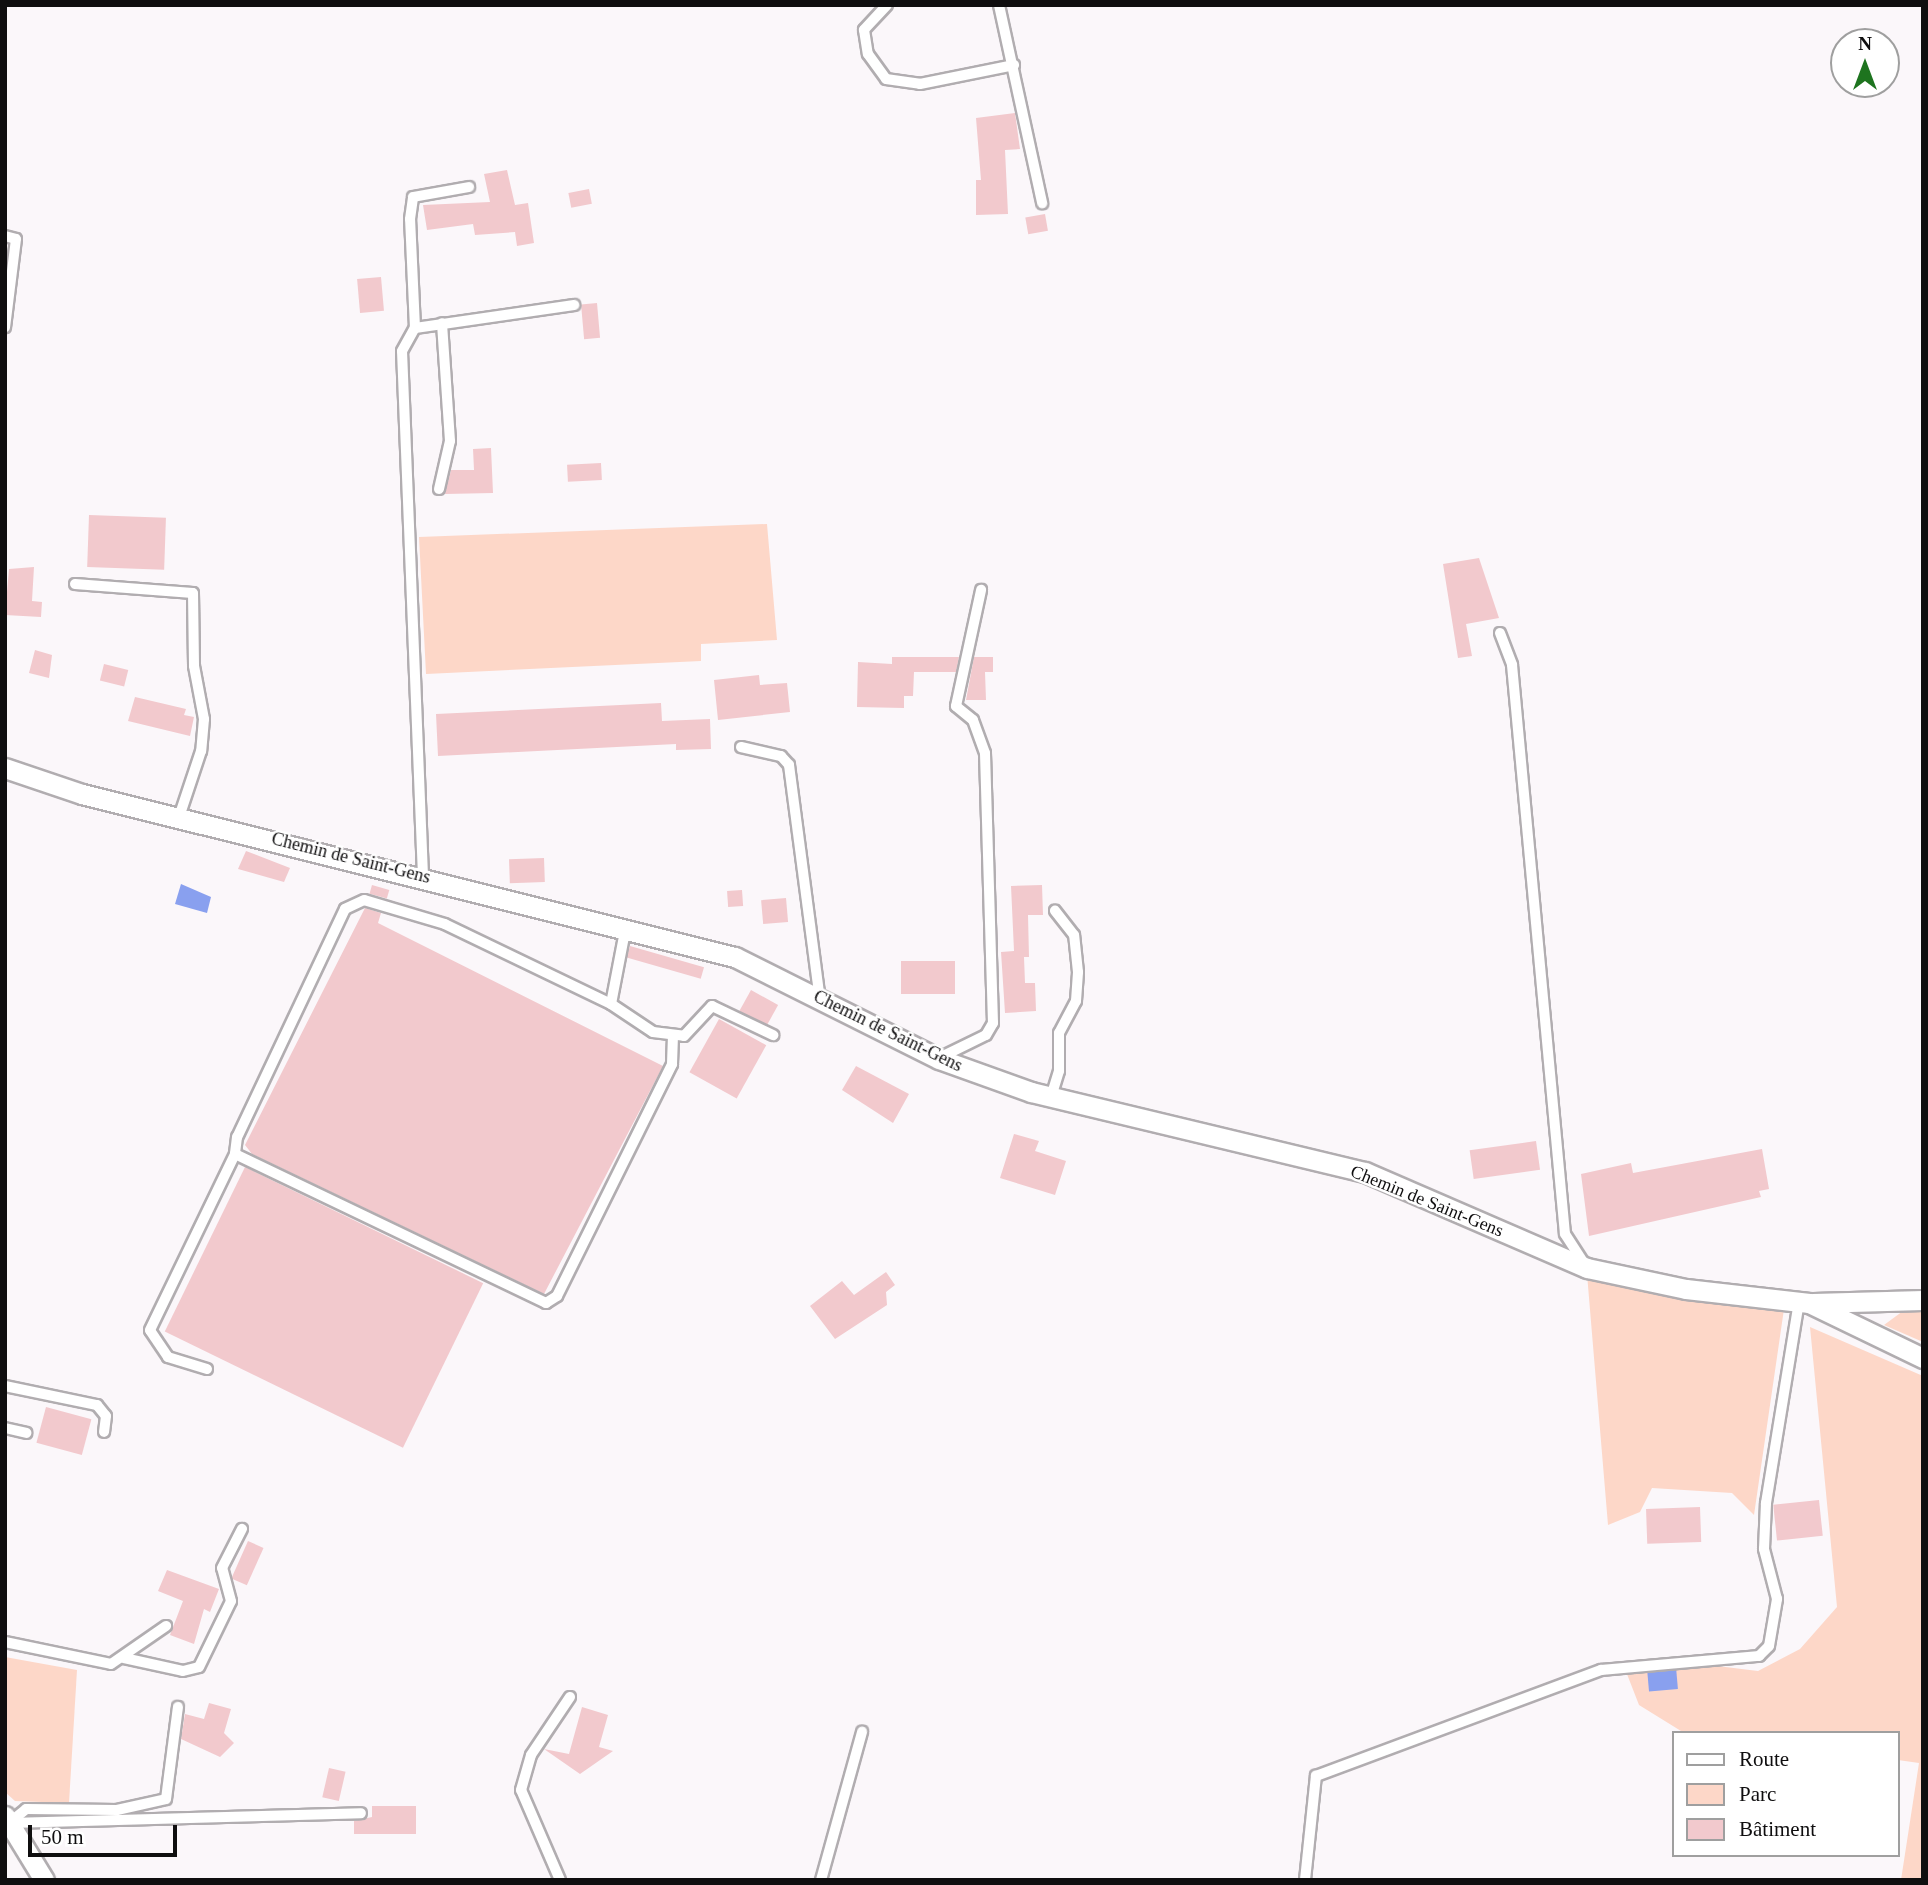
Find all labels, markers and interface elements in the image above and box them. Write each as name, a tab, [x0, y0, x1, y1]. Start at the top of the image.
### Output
north arrow	[1830, 28, 1900, 98]
text: N	[1858, 33, 1872, 54]
street label: Chemin de Saint-Gens	[269, 828, 433, 888]
street label: Chemin de Saint-Gens	[810, 986, 966, 1076]
street label: Chemin de Saint-Gens	[1347, 1160, 1507, 1242]
legend	[1672, 1731, 1900, 1857]
text: Route	[1739, 1747, 1789, 1771]
text: Parc	[1739, 1782, 1776, 1806]
scale bar	[32, 1812, 180, 1856]
text: Bâtiment	[1739, 1817, 1816, 1841]
text: 50 m	[41, 1825, 84, 1849]

